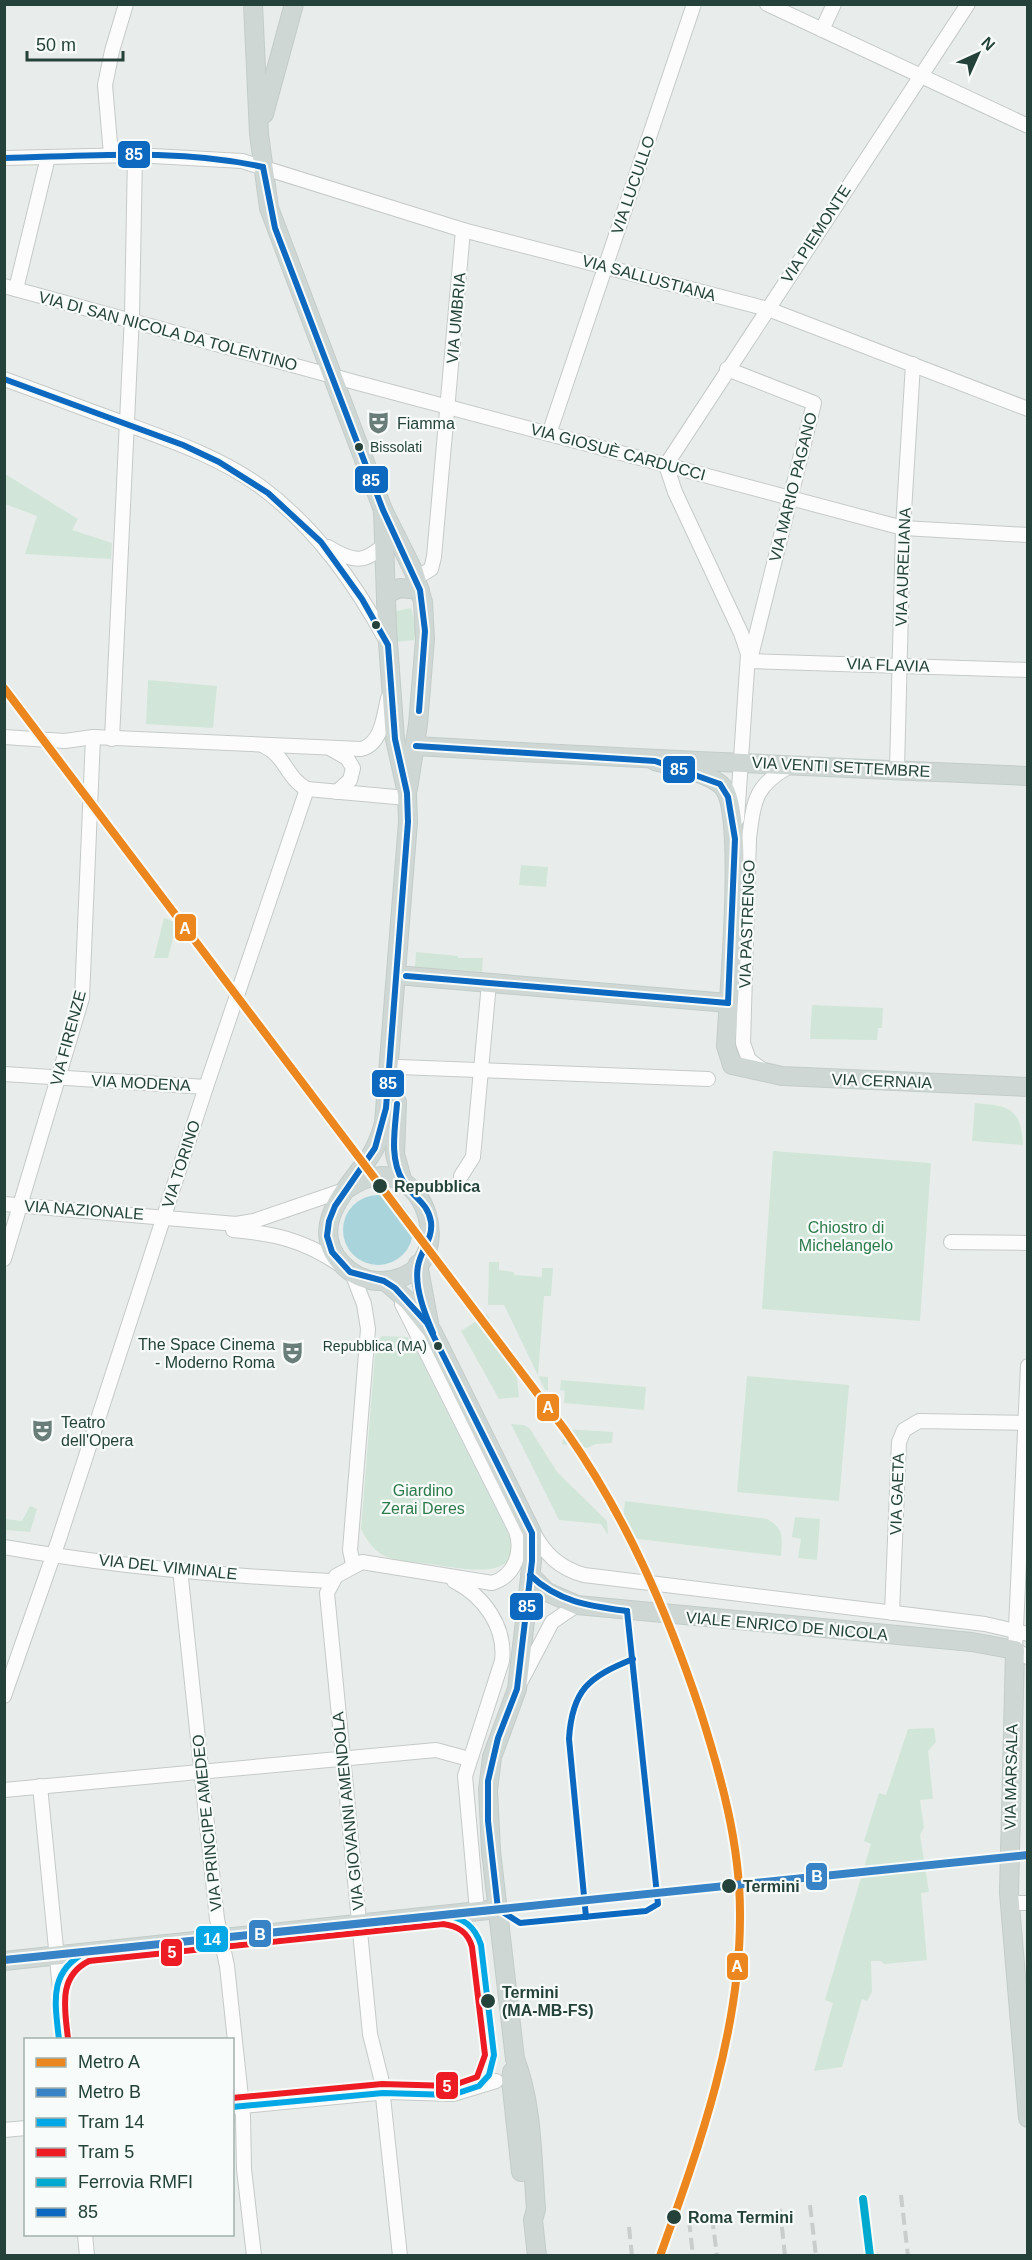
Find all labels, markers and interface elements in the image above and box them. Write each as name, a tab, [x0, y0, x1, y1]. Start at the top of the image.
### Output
scale bar	[27, 24, 123, 62]
north arrow	[948, 24, 1008, 84]
text: N	[978, 34, 998, 54]
text: 50 m	[36, 35, 76, 55]
street label: VIA LUCULLO	[608, 133, 658, 237]
line badge: 85	[117, 140, 151, 169]
text: 85	[125, 146, 143, 163]
street label: VIA PIEMONTE	[778, 182, 854, 286]
street label: VIA SALLUSTIANA	[580, 252, 718, 304]
street label: VIA UMBRIA	[444, 271, 468, 364]
street label: VIA DI SAN NICOLA DA TOLENTINO	[37, 288, 299, 374]
theatre icon: Fiamma	[366, 410, 392, 436]
street label: VIA MARIO PAGANO	[766, 410, 820, 564]
place label: Fiamma	[397, 415, 455, 432]
street label: VIA GIOSUÈ CARDUCCI	[529, 419, 708, 484]
place label: Bissolati	[370, 439, 422, 455]
marker: Bissolati	[353, 441, 365, 453]
line badge: 85	[354, 465, 389, 494]
text: 85	[362, 472, 380, 489]
street label: VIA AURELIANA	[892, 507, 914, 627]
unlabelled marker	[370, 619, 382, 631]
street label: VIA FLAVIA	[846, 655, 930, 675]
street label: VIA VENTI SETTEMBRE	[751, 754, 931, 780]
line badge: 85	[662, 755, 696, 784]
text: 85	[670, 761, 688, 778]
street label: VIA PASTRENGO	[736, 859, 758, 989]
line badge: A	[174, 913, 197, 942]
text: A	[179, 920, 191, 937]
street label: VIA FIRENZE	[47, 989, 89, 1087]
line badge: 85	[371, 1069, 405, 1098]
street label: VIA CERNAIA	[831, 1071, 933, 1091]
street label: VIA MODENA	[91, 1072, 191, 1094]
text: 85	[379, 1075, 397, 1092]
street label: VIA TORINO	[159, 1118, 203, 1210]
marker: Repubblica	[371, 1177, 389, 1195]
place label: Repubblica	[394, 1178, 480, 1195]
street label: VIA NAZIONALE	[24, 1197, 144, 1223]
park label: Chiostro di Michelangelo	[799, 1219, 893, 1254]
place label: The Space Cinema - Moderno Roma	[138, 1336, 275, 1371]
place label: Repubblica (MA)	[323, 1338, 427, 1354]
theatre icon: The Space Cinema - Moderno Roma	[280, 1340, 306, 1366]
marker: Repubblica (MA)	[432, 1340, 444, 1352]
line badge: A	[536, 1393, 560, 1422]
text: A	[542, 1399, 554, 1416]
place label: Teatro dell'Opera	[61, 1414, 134, 1449]
theatre icon: Teatro dell'Opera	[30, 1418, 56, 1444]
street label: VIA GAETA	[887, 1452, 907, 1535]
park label: Giardino Zerai Deres	[381, 1482, 465, 1517]
street label: VIA DEL VIMINALE	[98, 1551, 238, 1583]
line badge: 85	[509, 1592, 544, 1621]
text: 85	[518, 1598, 536, 1615]
street label: VIALE ENRICO DE NICOLA	[685, 1609, 889, 1643]
street label: VIA GIOVANNI AMENDOLA	[329, 1710, 367, 1911]
street label: VIA MARSALA	[1002, 1724, 1020, 1830]
street label: VIA PRINCIPE AMEDEO	[189, 1734, 225, 1912]
line badge: B	[805, 1862, 828, 1891]
text: B	[811, 1868, 823, 1885]
marker: Termini	[720, 1877, 738, 1895]
place label: Termini	[743, 1878, 800, 1895]
line badge: B	[248, 1919, 272, 1948]
line badge: 14	[195, 1925, 229, 1953]
text: B	[254, 1926, 266, 1943]
text: 14	[203, 1931, 221, 1948]
line badge: 5	[160, 1938, 183, 1967]
text: 5	[168, 1944, 177, 1961]
line badge: A	[726, 1952, 749, 1981]
text: A	[731, 1958, 743, 1975]
place label: Termini (MA-MB-FS)	[502, 1984, 594, 2019]
marker: Termini (MA-MB-FS)	[479, 1992, 497, 2010]
legend	[24, 2038, 234, 2236]
text: Metro A	[78, 2052, 140, 2072]
line badge: 5	[435, 2071, 459, 2100]
text: 5	[443, 2078, 452, 2095]
text: Metro B	[78, 2082, 141, 2102]
text: Tram 14	[78, 2112, 144, 2132]
text: Tram 5	[78, 2142, 134, 2162]
text: Ferrovia RMFI	[78, 2172, 193, 2192]
text: 85	[78, 2202, 98, 2222]
marker: Roma Termini	[665, 2208, 683, 2226]
place label: Roma Termini	[688, 2209, 794, 2226]

